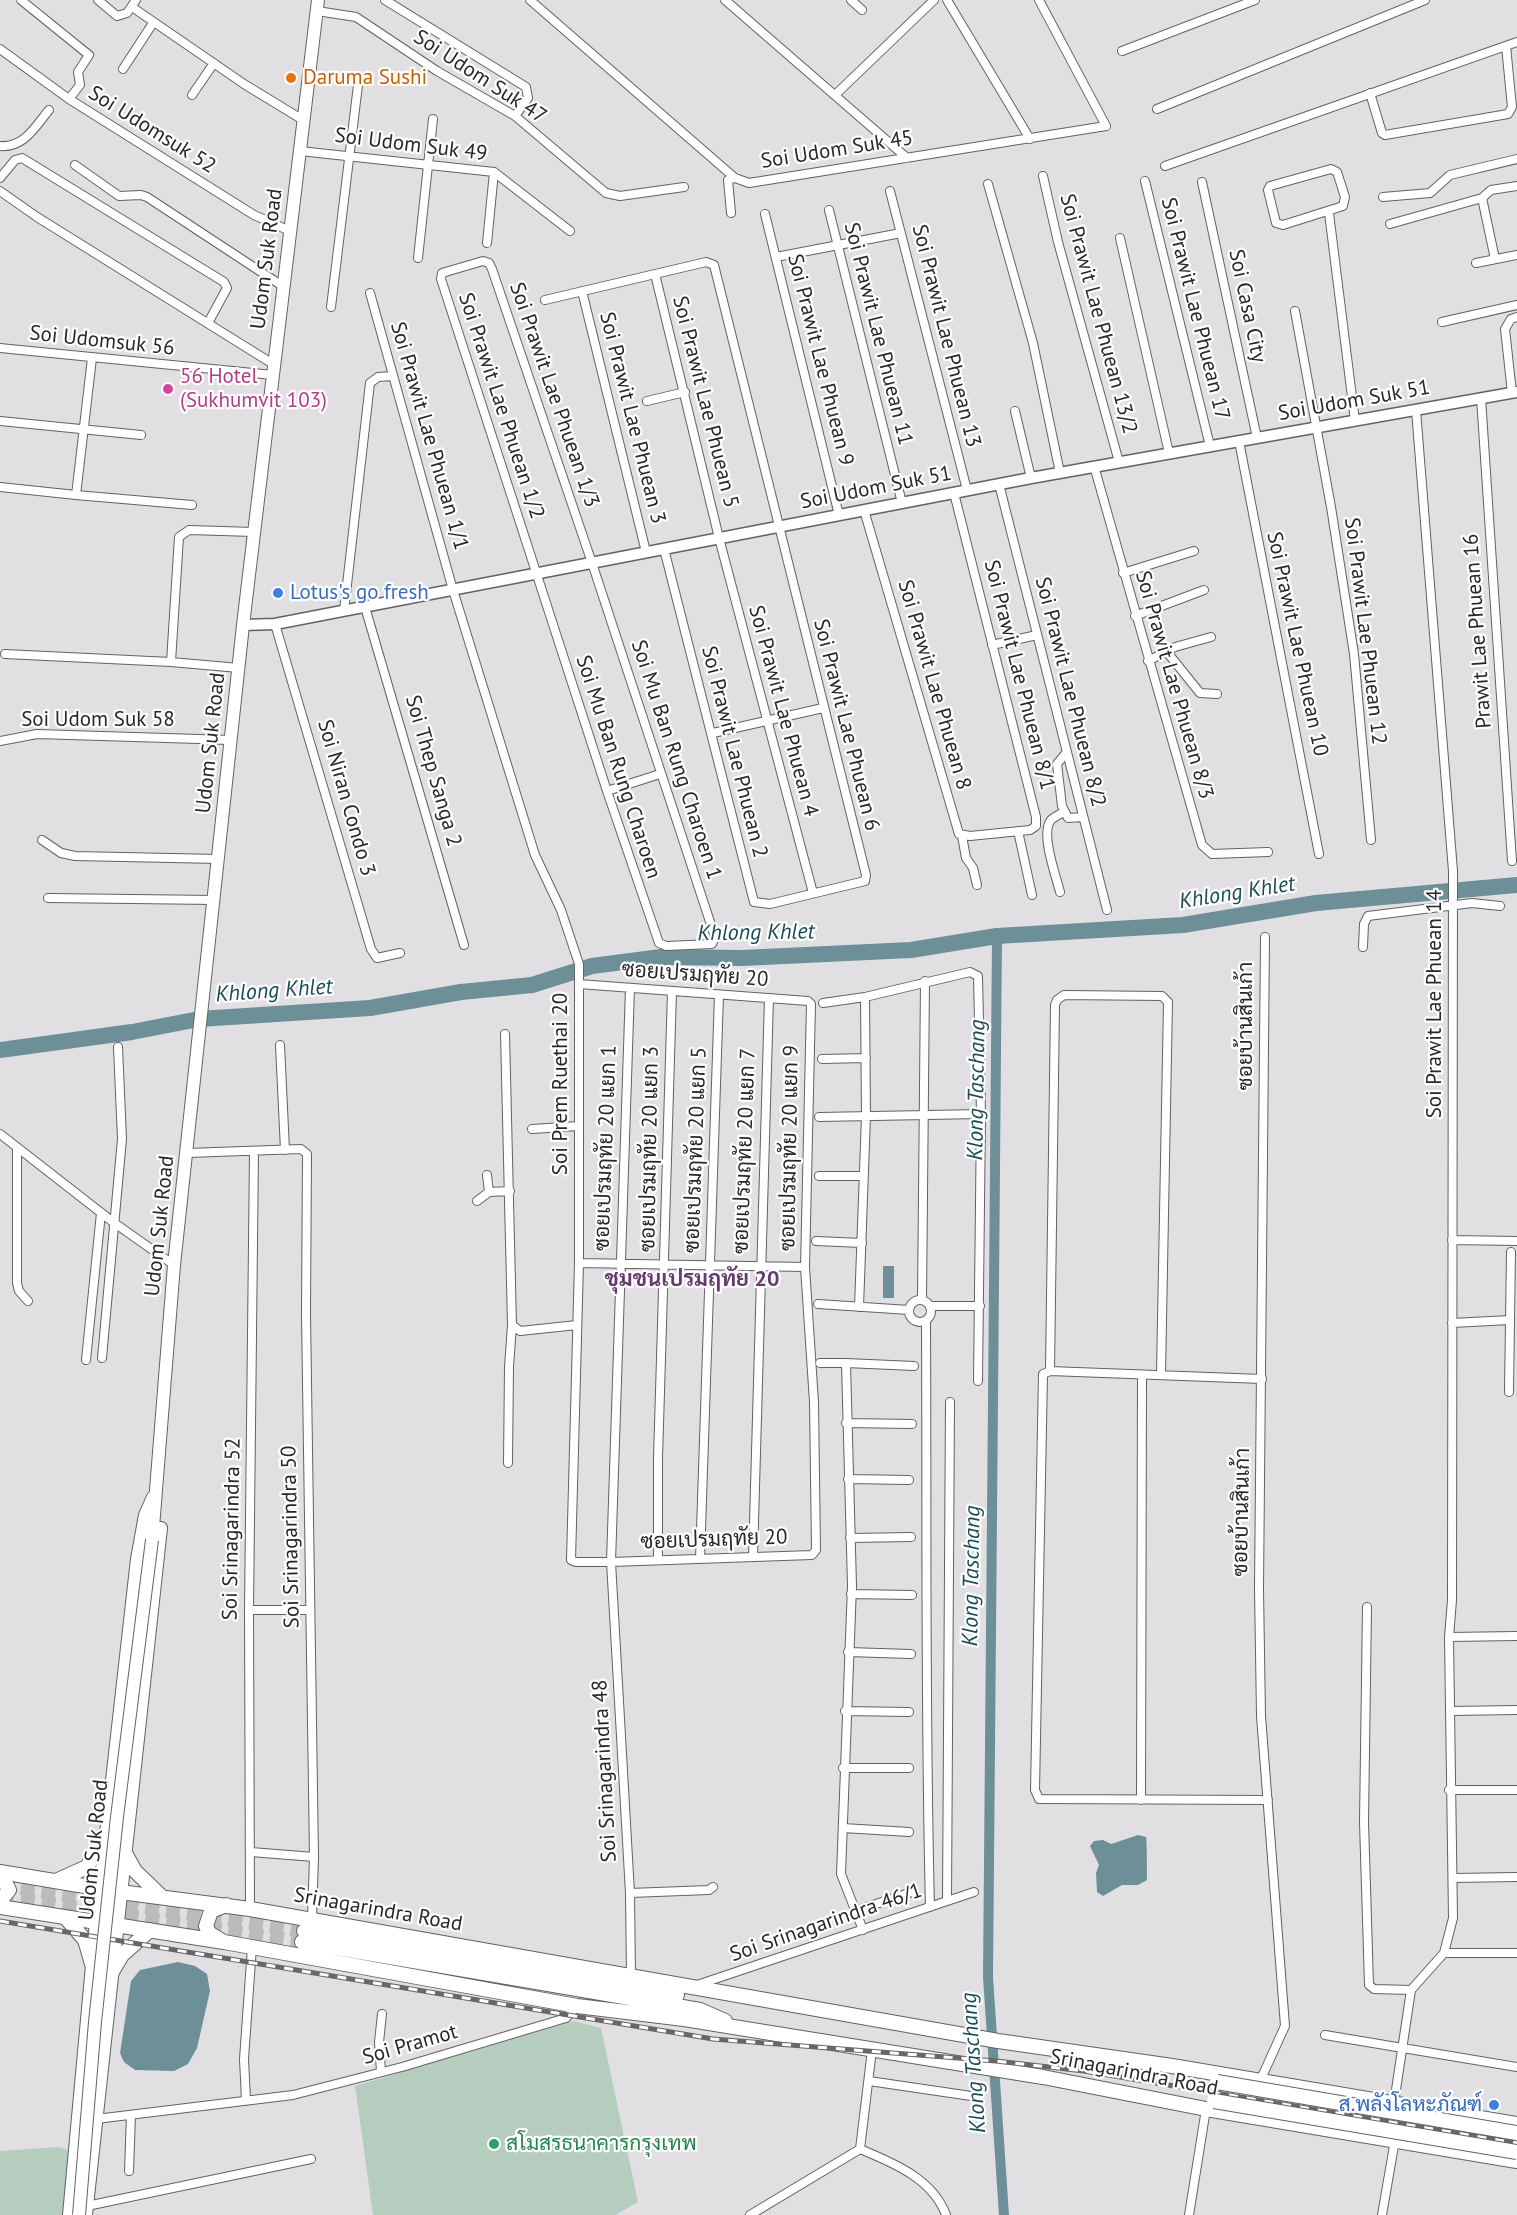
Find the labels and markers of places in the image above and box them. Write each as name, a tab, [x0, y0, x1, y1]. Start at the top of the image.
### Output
place label: Daruma Sushi	[303, 65, 427, 91]
marker: Daruma Sushi	[284, 71, 298, 85]
place label: 56 Hotel (Sukhumvit 103)	[180, 364, 327, 414]
marker: 56 Hotel (Sukhumvit 103)	[161, 382, 175, 396]
place label: Lotus's go fresh	[290, 580, 429, 606]
marker: Lotus's go fresh	[271, 586, 285, 600]
place label: ส.พลังโลหะภัณฑ์	[1339, 2092, 1482, 2118]
marker: ส.พลังโลหะภัณฑ์	[1487, 2098, 1501, 2112]
place label: สโมสรธนาคารกรุงเทพ	[506, 2131, 697, 2157]
marker: สโมสรธนาคารกรุงเทพ	[487, 2137, 501, 2151]

